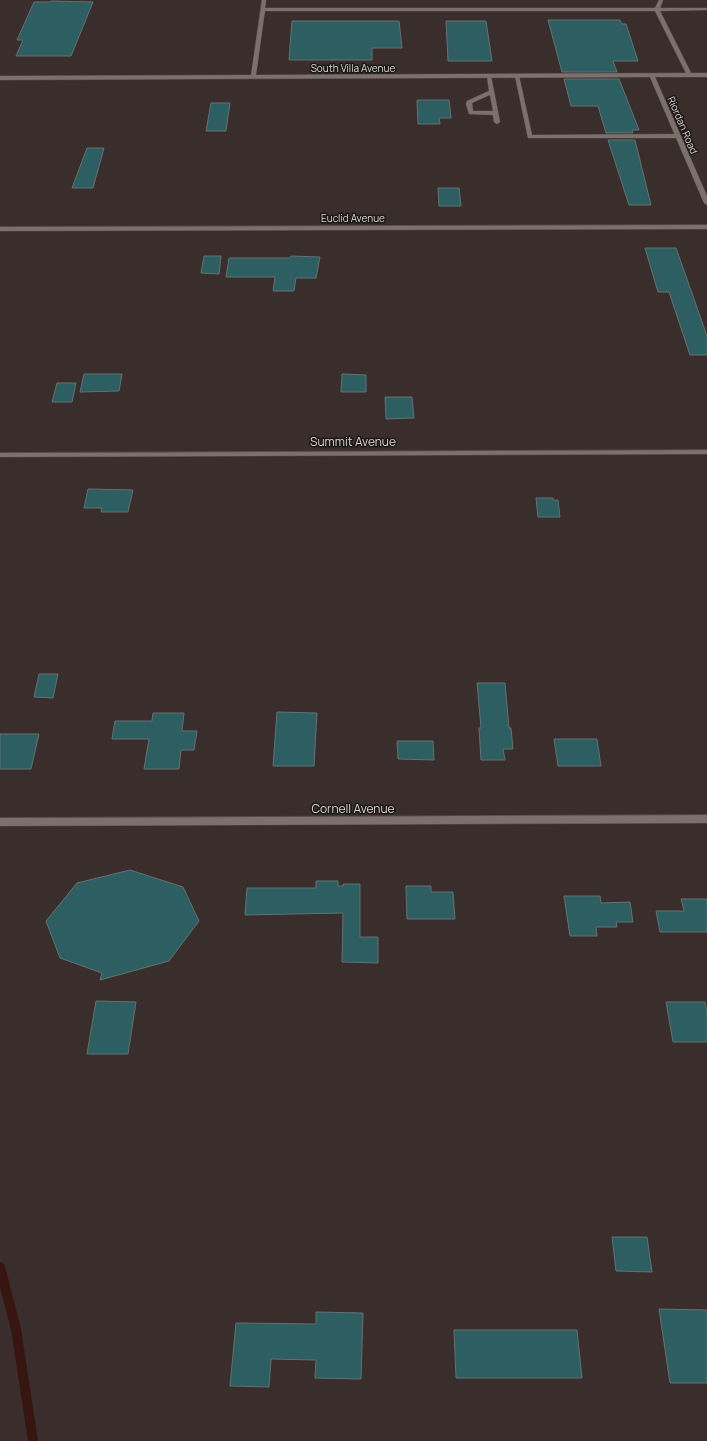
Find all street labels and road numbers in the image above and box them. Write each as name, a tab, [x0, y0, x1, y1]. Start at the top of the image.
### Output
street label: South Villa Avenue	[311, 61, 395, 75]
street label: Riordan Road	[665, 94, 701, 156]
street label: Euclid Avenue	[321, 211, 385, 225]
street label: Summit Avenue	[310, 433, 396, 450]
street label: Cornell Avenue	[311, 800, 395, 817]

